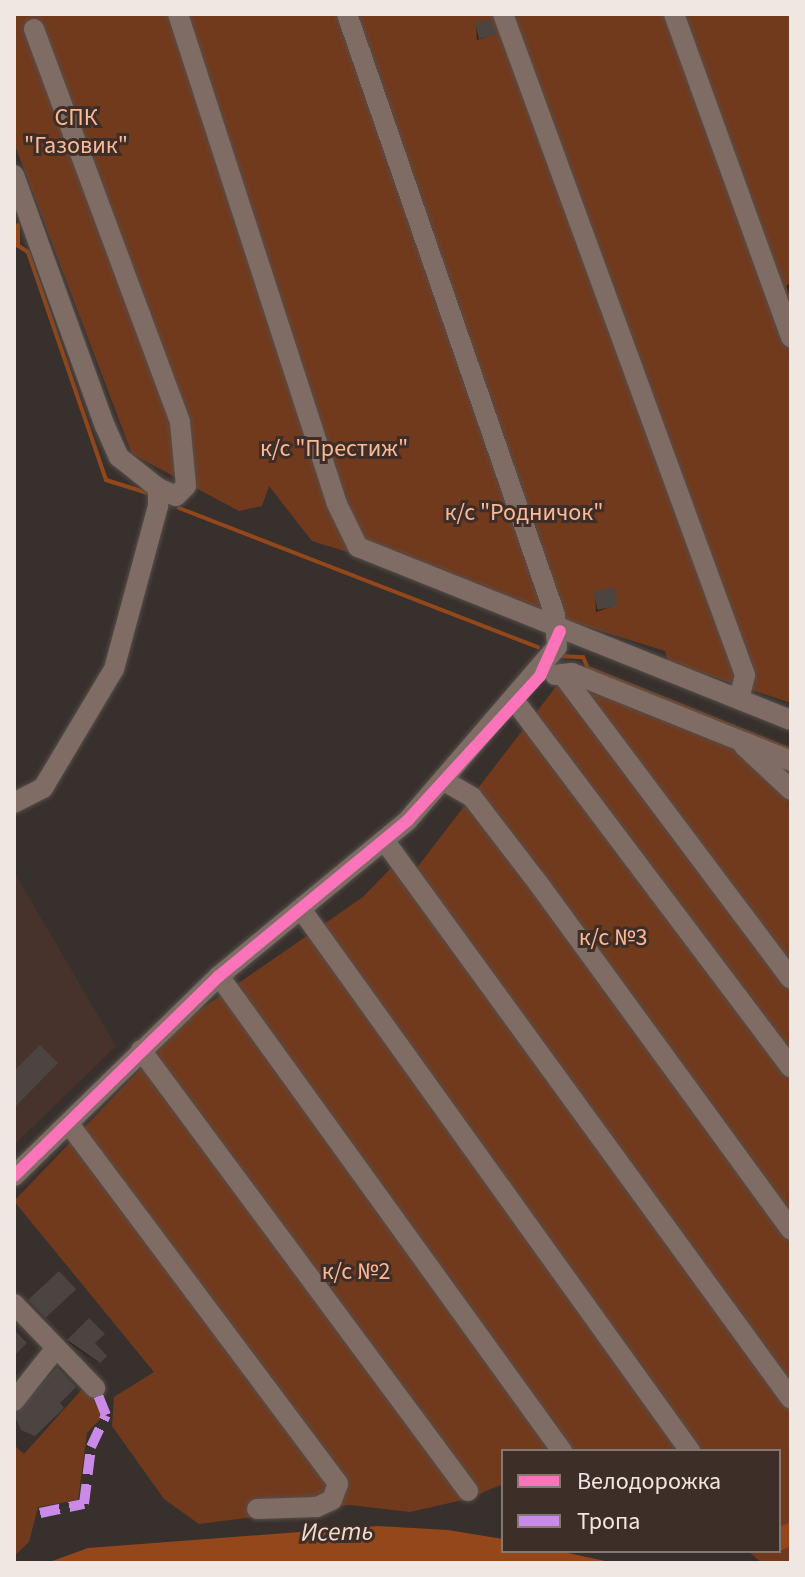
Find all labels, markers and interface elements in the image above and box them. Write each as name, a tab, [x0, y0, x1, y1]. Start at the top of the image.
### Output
park label: СПК "Газовик"	[24, 104, 128, 160]
park label: к/с "Престиж"	[260, 435, 408, 463]
park label: к/с "Родничок"	[445, 499, 603, 527]
park label: к/с №3	[579, 924, 647, 952]
park label: к/с №2	[322, 1258, 390, 1286]
legend	[501, 1449, 781, 1553]
text: Велодорожка	[577, 1464, 721, 1499]
text: Тропа	[577, 1504, 640, 1539]
water label: Исеть	[300, 1516, 374, 1548]

